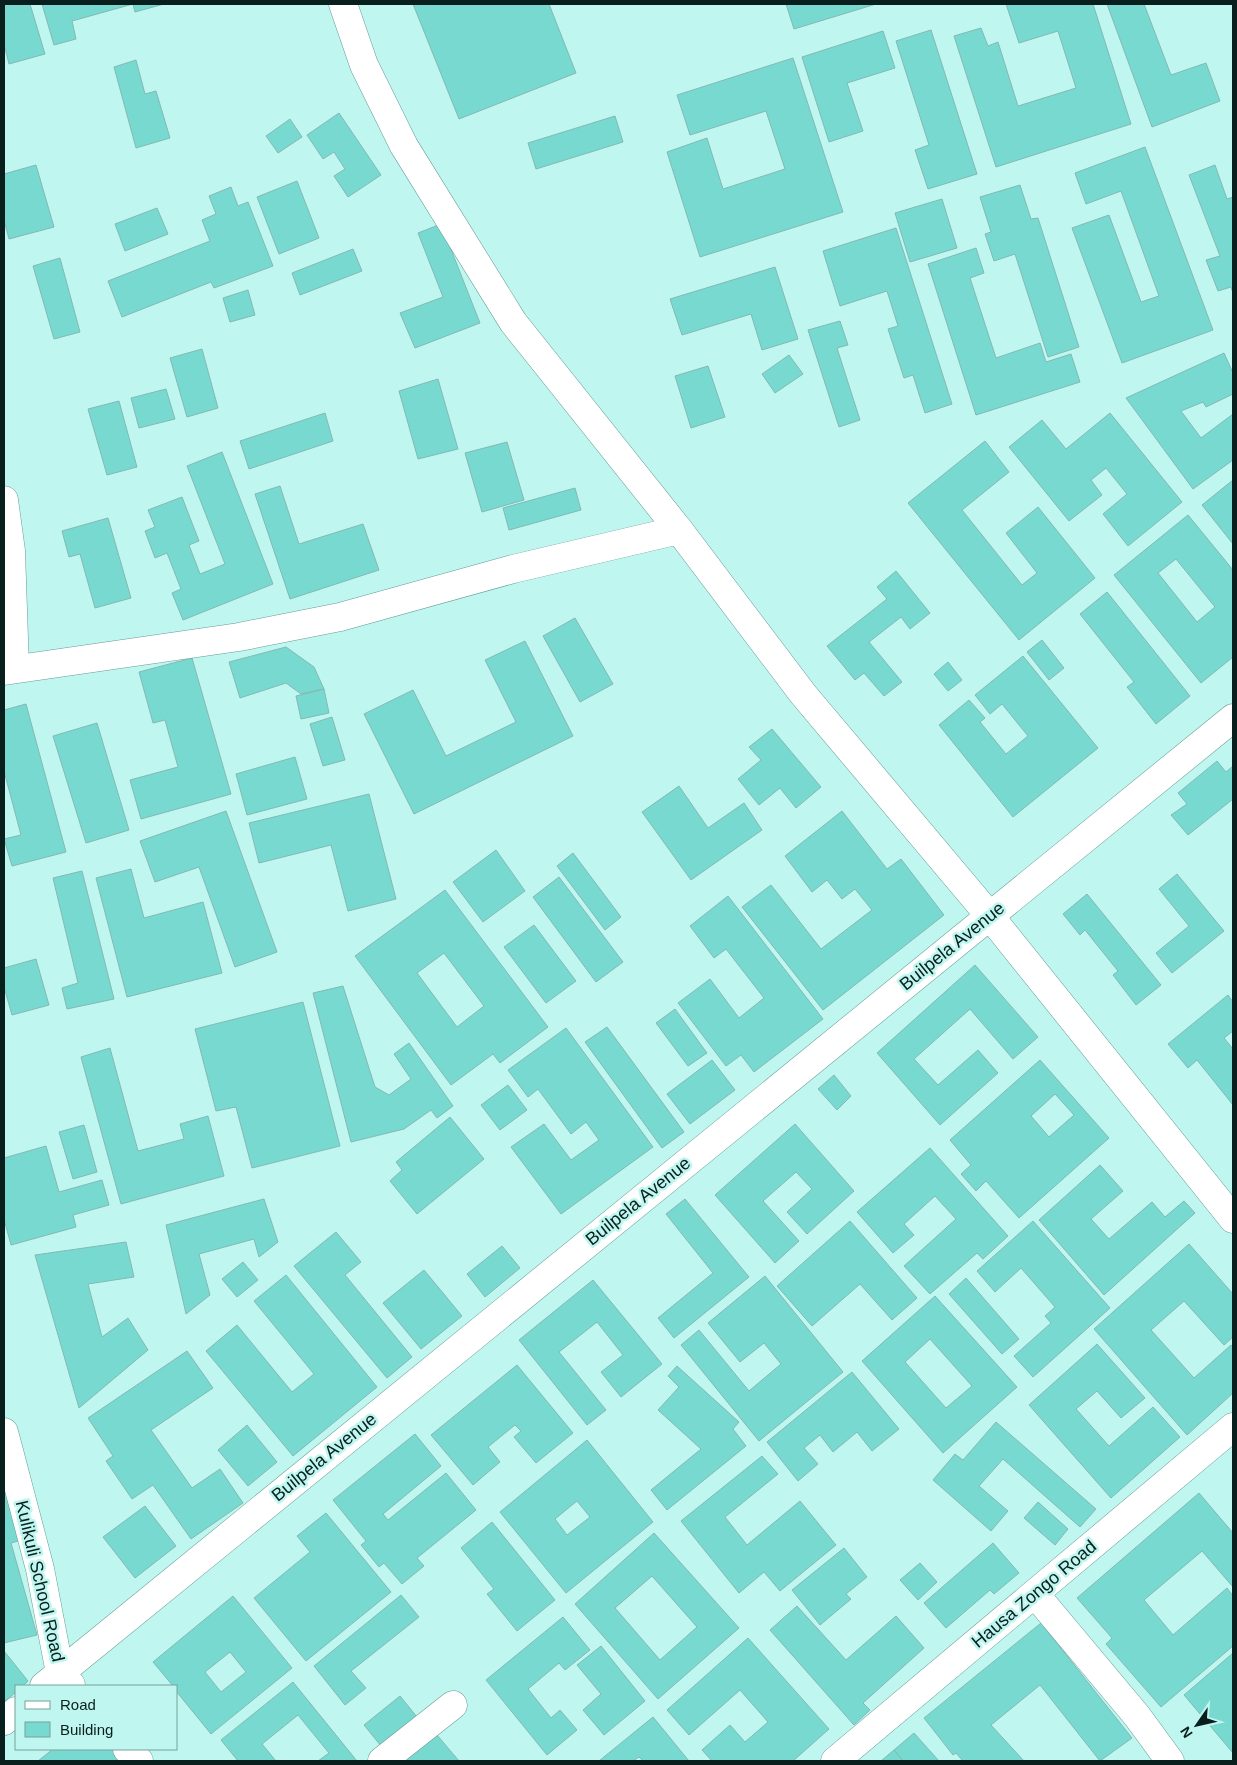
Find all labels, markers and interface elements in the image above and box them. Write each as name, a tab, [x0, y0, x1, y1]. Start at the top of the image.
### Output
street label: Builpela Avenue	[896, 898, 1008, 994]
street label: Builpela Avenue	[582, 1153, 694, 1249]
street label: Builpela Avenue	[268, 1409, 380, 1505]
street label: Kulikuli School Road	[12, 1498, 68, 1664]
street label: Hausa Zongo Road	[968, 1536, 1100, 1652]
legend	[15, 1685, 178, 1750]
text: Road	[60, 1696, 96, 1713]
north arrow	[1172, 1700, 1222, 1750]
text: Building	[60, 1721, 113, 1738]
text: N	[1177, 1724, 1196, 1741]

